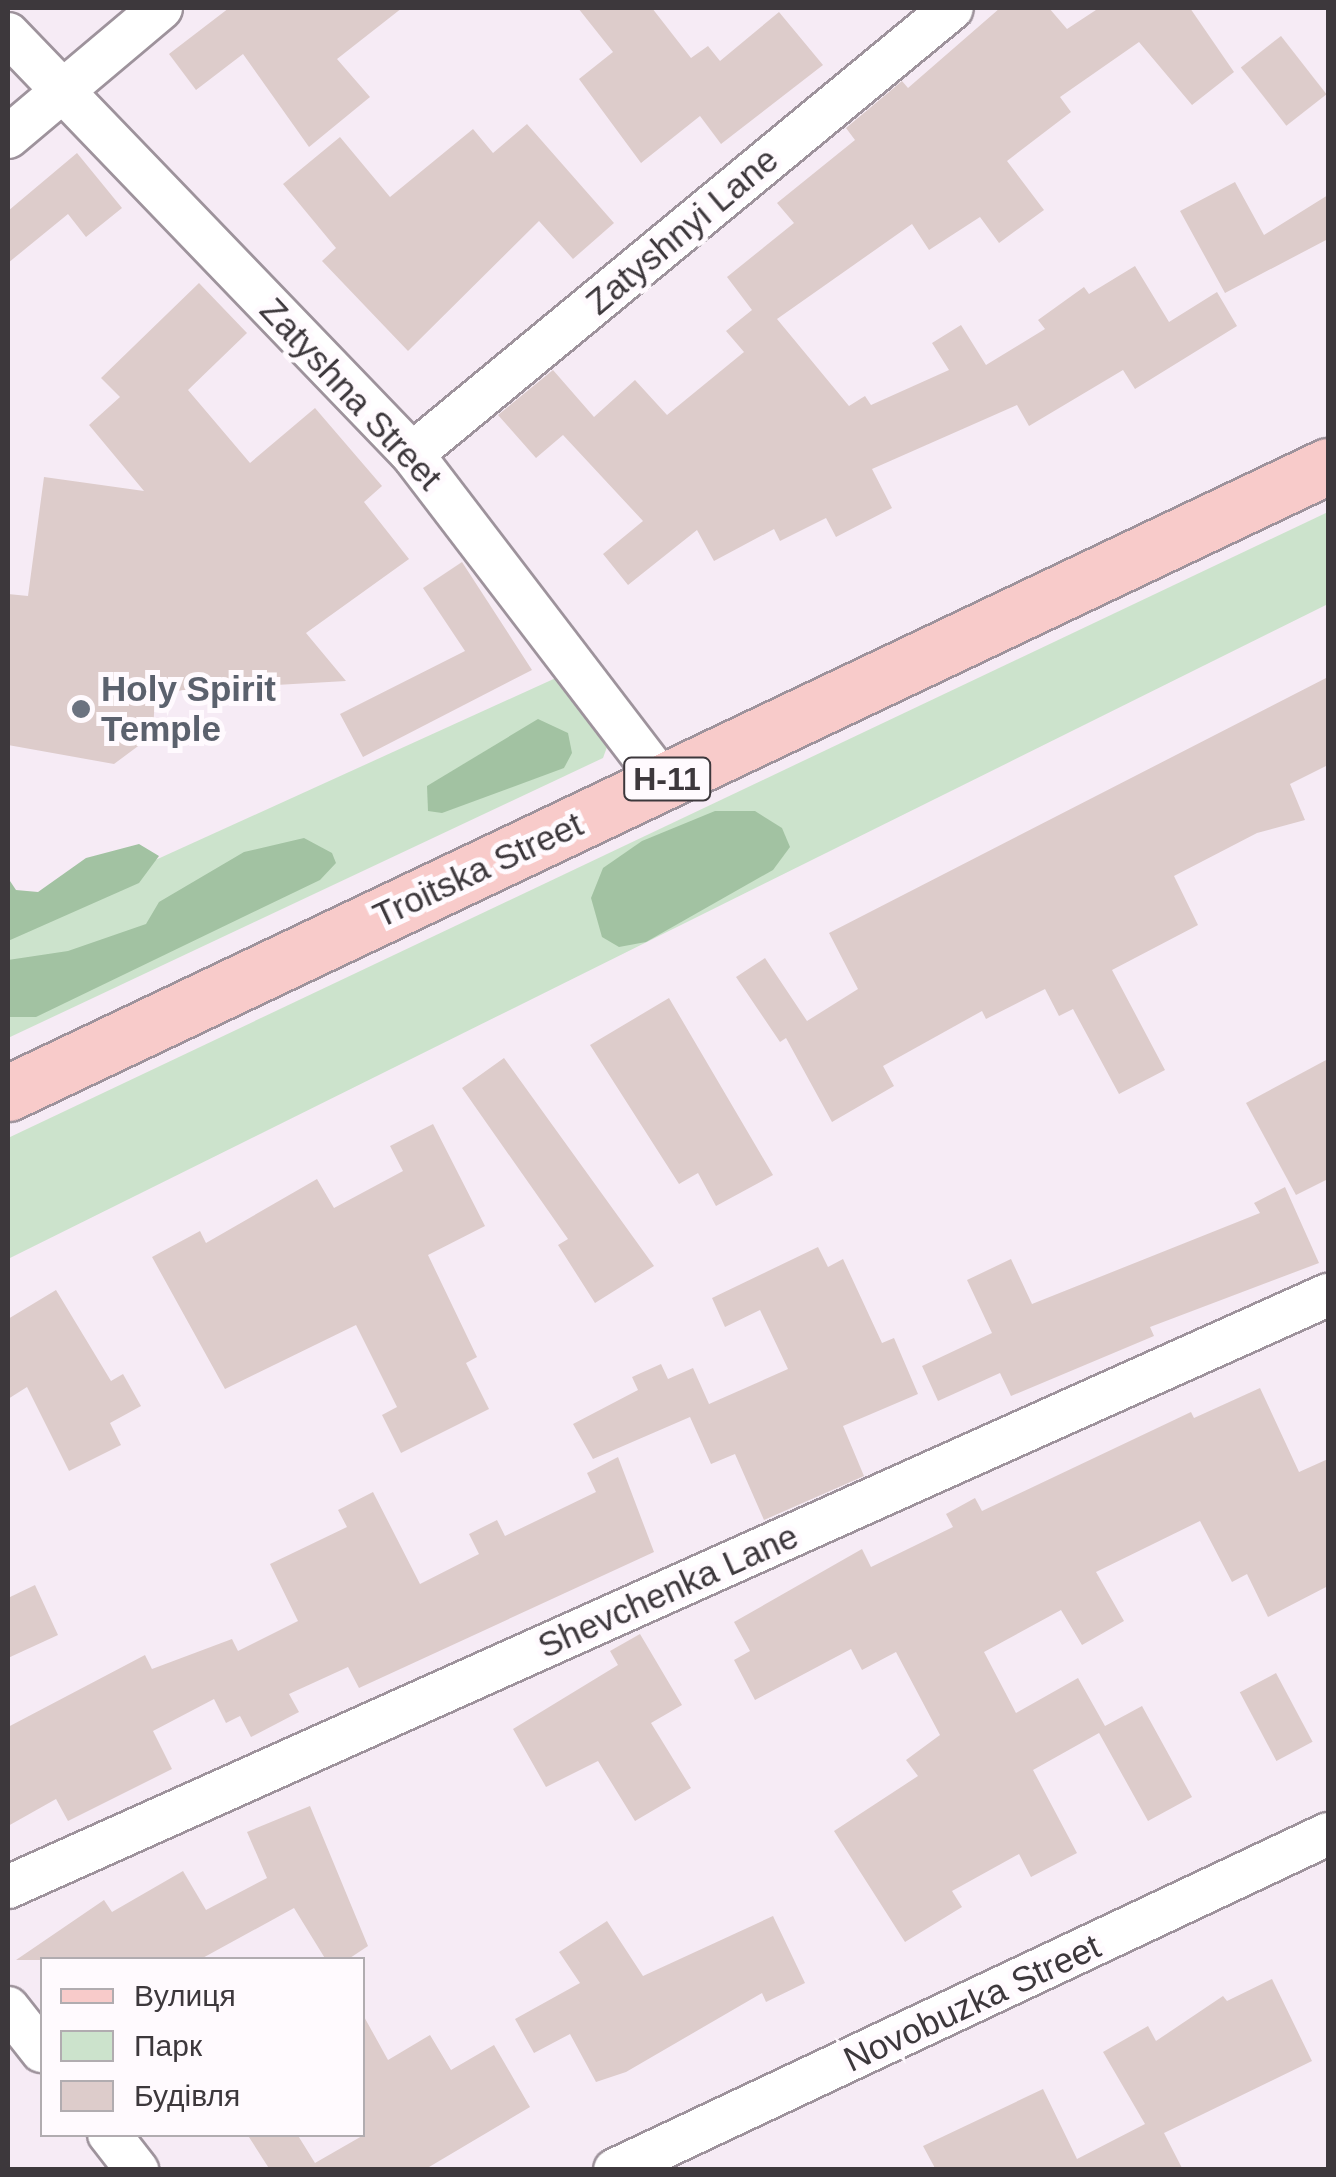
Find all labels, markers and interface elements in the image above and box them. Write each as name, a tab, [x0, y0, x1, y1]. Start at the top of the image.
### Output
street label: Zatyshnyi Lane	[578, 139, 786, 323]
street label: Zatyshna Street	[251, 289, 451, 499]
place label: Holy Spirit Temple	[101, 668, 276, 750]
marker: Holy Spirit Temple	[70, 698, 92, 720]
road number: Н-11	[622, 752, 712, 806]
street label: Troitska Street	[367, 803, 589, 937]
street label: Shevchenka Lane	[531, 1515, 805, 1667]
street label: Novobuzka Street	[837, 1925, 1107, 2081]
legend	[40, 1957, 365, 2137]
text: Вулиця	[134, 1979, 236, 2012]
text: Парк	[134, 2029, 202, 2062]
text: Будівля	[134, 2079, 240, 2112]

